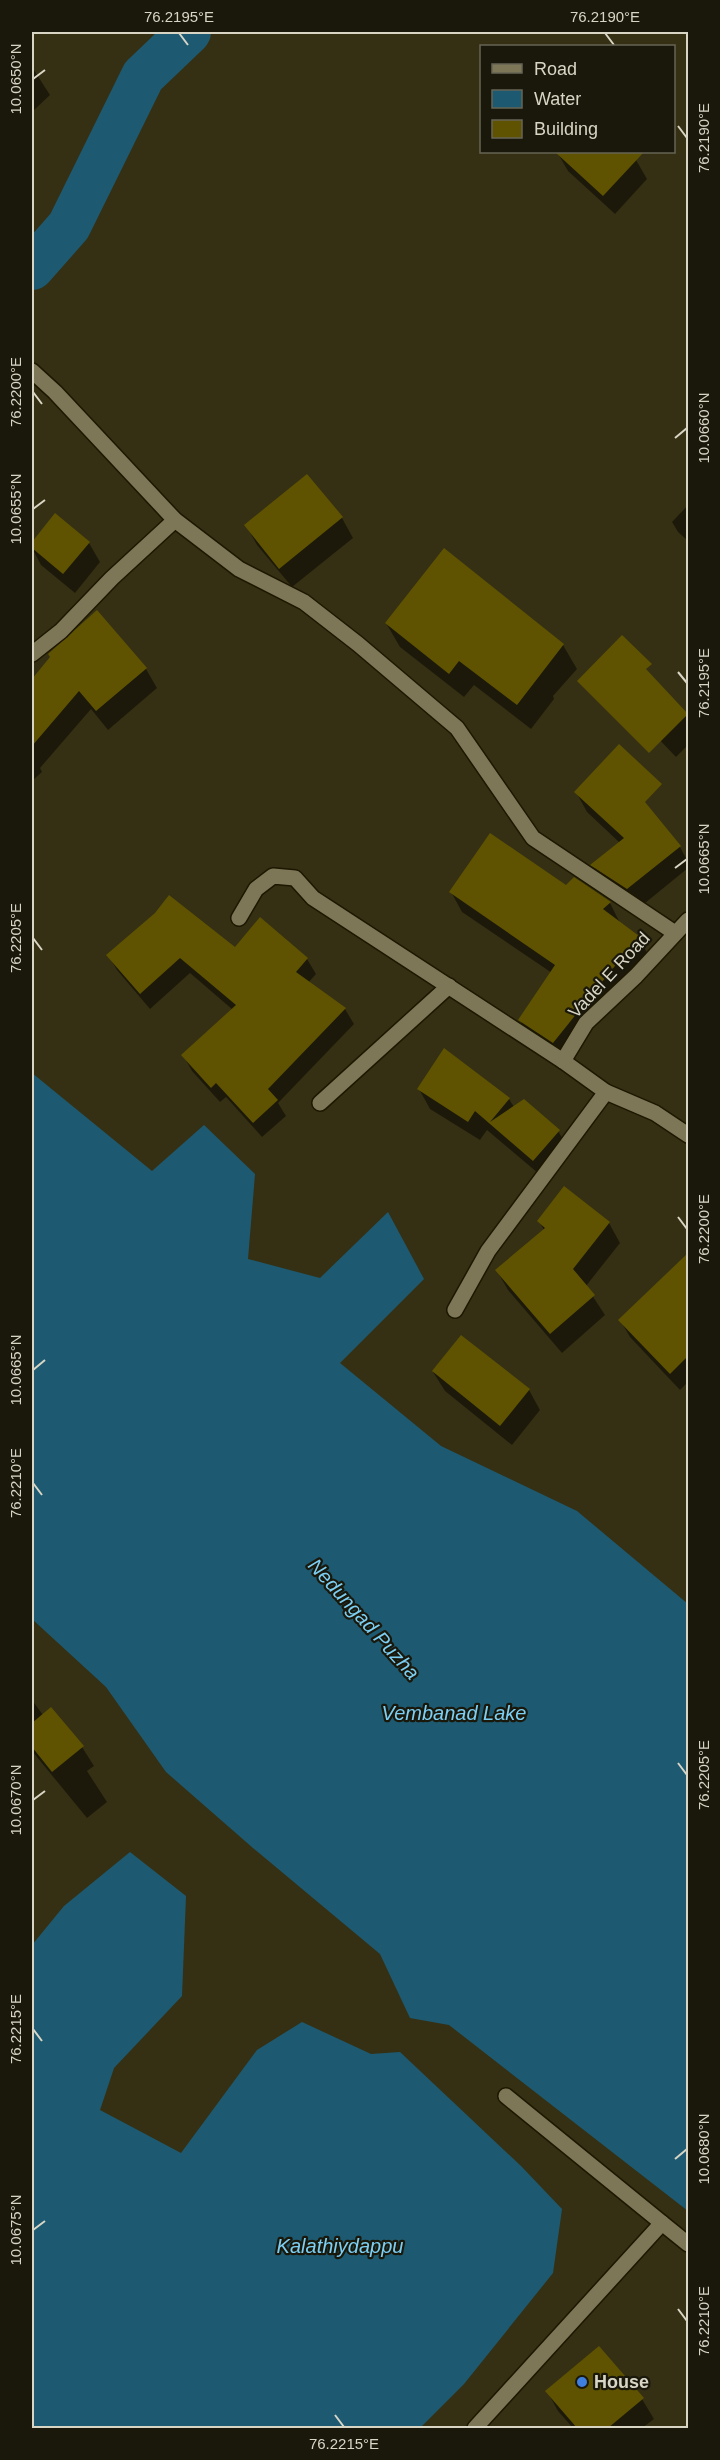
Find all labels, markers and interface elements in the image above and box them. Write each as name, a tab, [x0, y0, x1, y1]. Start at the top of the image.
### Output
text: 76.2195°E	[144, 8, 214, 25]
text: 76.2190°E	[570, 8, 640, 25]
text: 10.0650°N	[7, 43, 24, 115]
legend	[480, 45, 675, 153]
text: Road	[534, 59, 577, 79]
text: Water	[534, 89, 581, 109]
text: 76.2190°E	[695, 103, 712, 173]
text: Building	[534, 119, 598, 139]
text: 76.2200°E	[7, 357, 24, 427]
text: 10.0660°N	[695, 392, 712, 464]
text: 10.0655°N	[7, 473, 24, 545]
text: 76.2195°E	[695, 648, 712, 718]
text: 10.0665°N	[695, 823, 712, 895]
text: 76.2205°E	[7, 903, 24, 973]
street label: Vadel E Road	[564, 928, 654, 1022]
text: 76.2200°E	[695, 1194, 712, 1264]
text: 10.0665°N	[7, 1334, 24, 1406]
text: 76.2210°E	[7, 1448, 24, 1518]
water label: Nedungad Puzha	[304, 1554, 424, 1684]
water label: Vembanad Lake	[382, 1702, 526, 1724]
text: 76.2205°E	[695, 1740, 712, 1810]
text: 10.0670°N	[7, 1764, 24, 1836]
text: 76.2215°E	[7, 1994, 24, 2064]
text: 10.0680°N	[695, 2113, 712, 2185]
text: 10.0675°N	[7, 2194, 24, 2266]
water label: Kalathiydappu	[277, 2235, 403, 2257]
text: 76.2210°E	[695, 2286, 712, 2356]
place label: House	[594, 2372, 649, 2392]
marker: House	[575, 2375, 589, 2389]
text: 76.2215°E	[309, 2435, 379, 2452]

